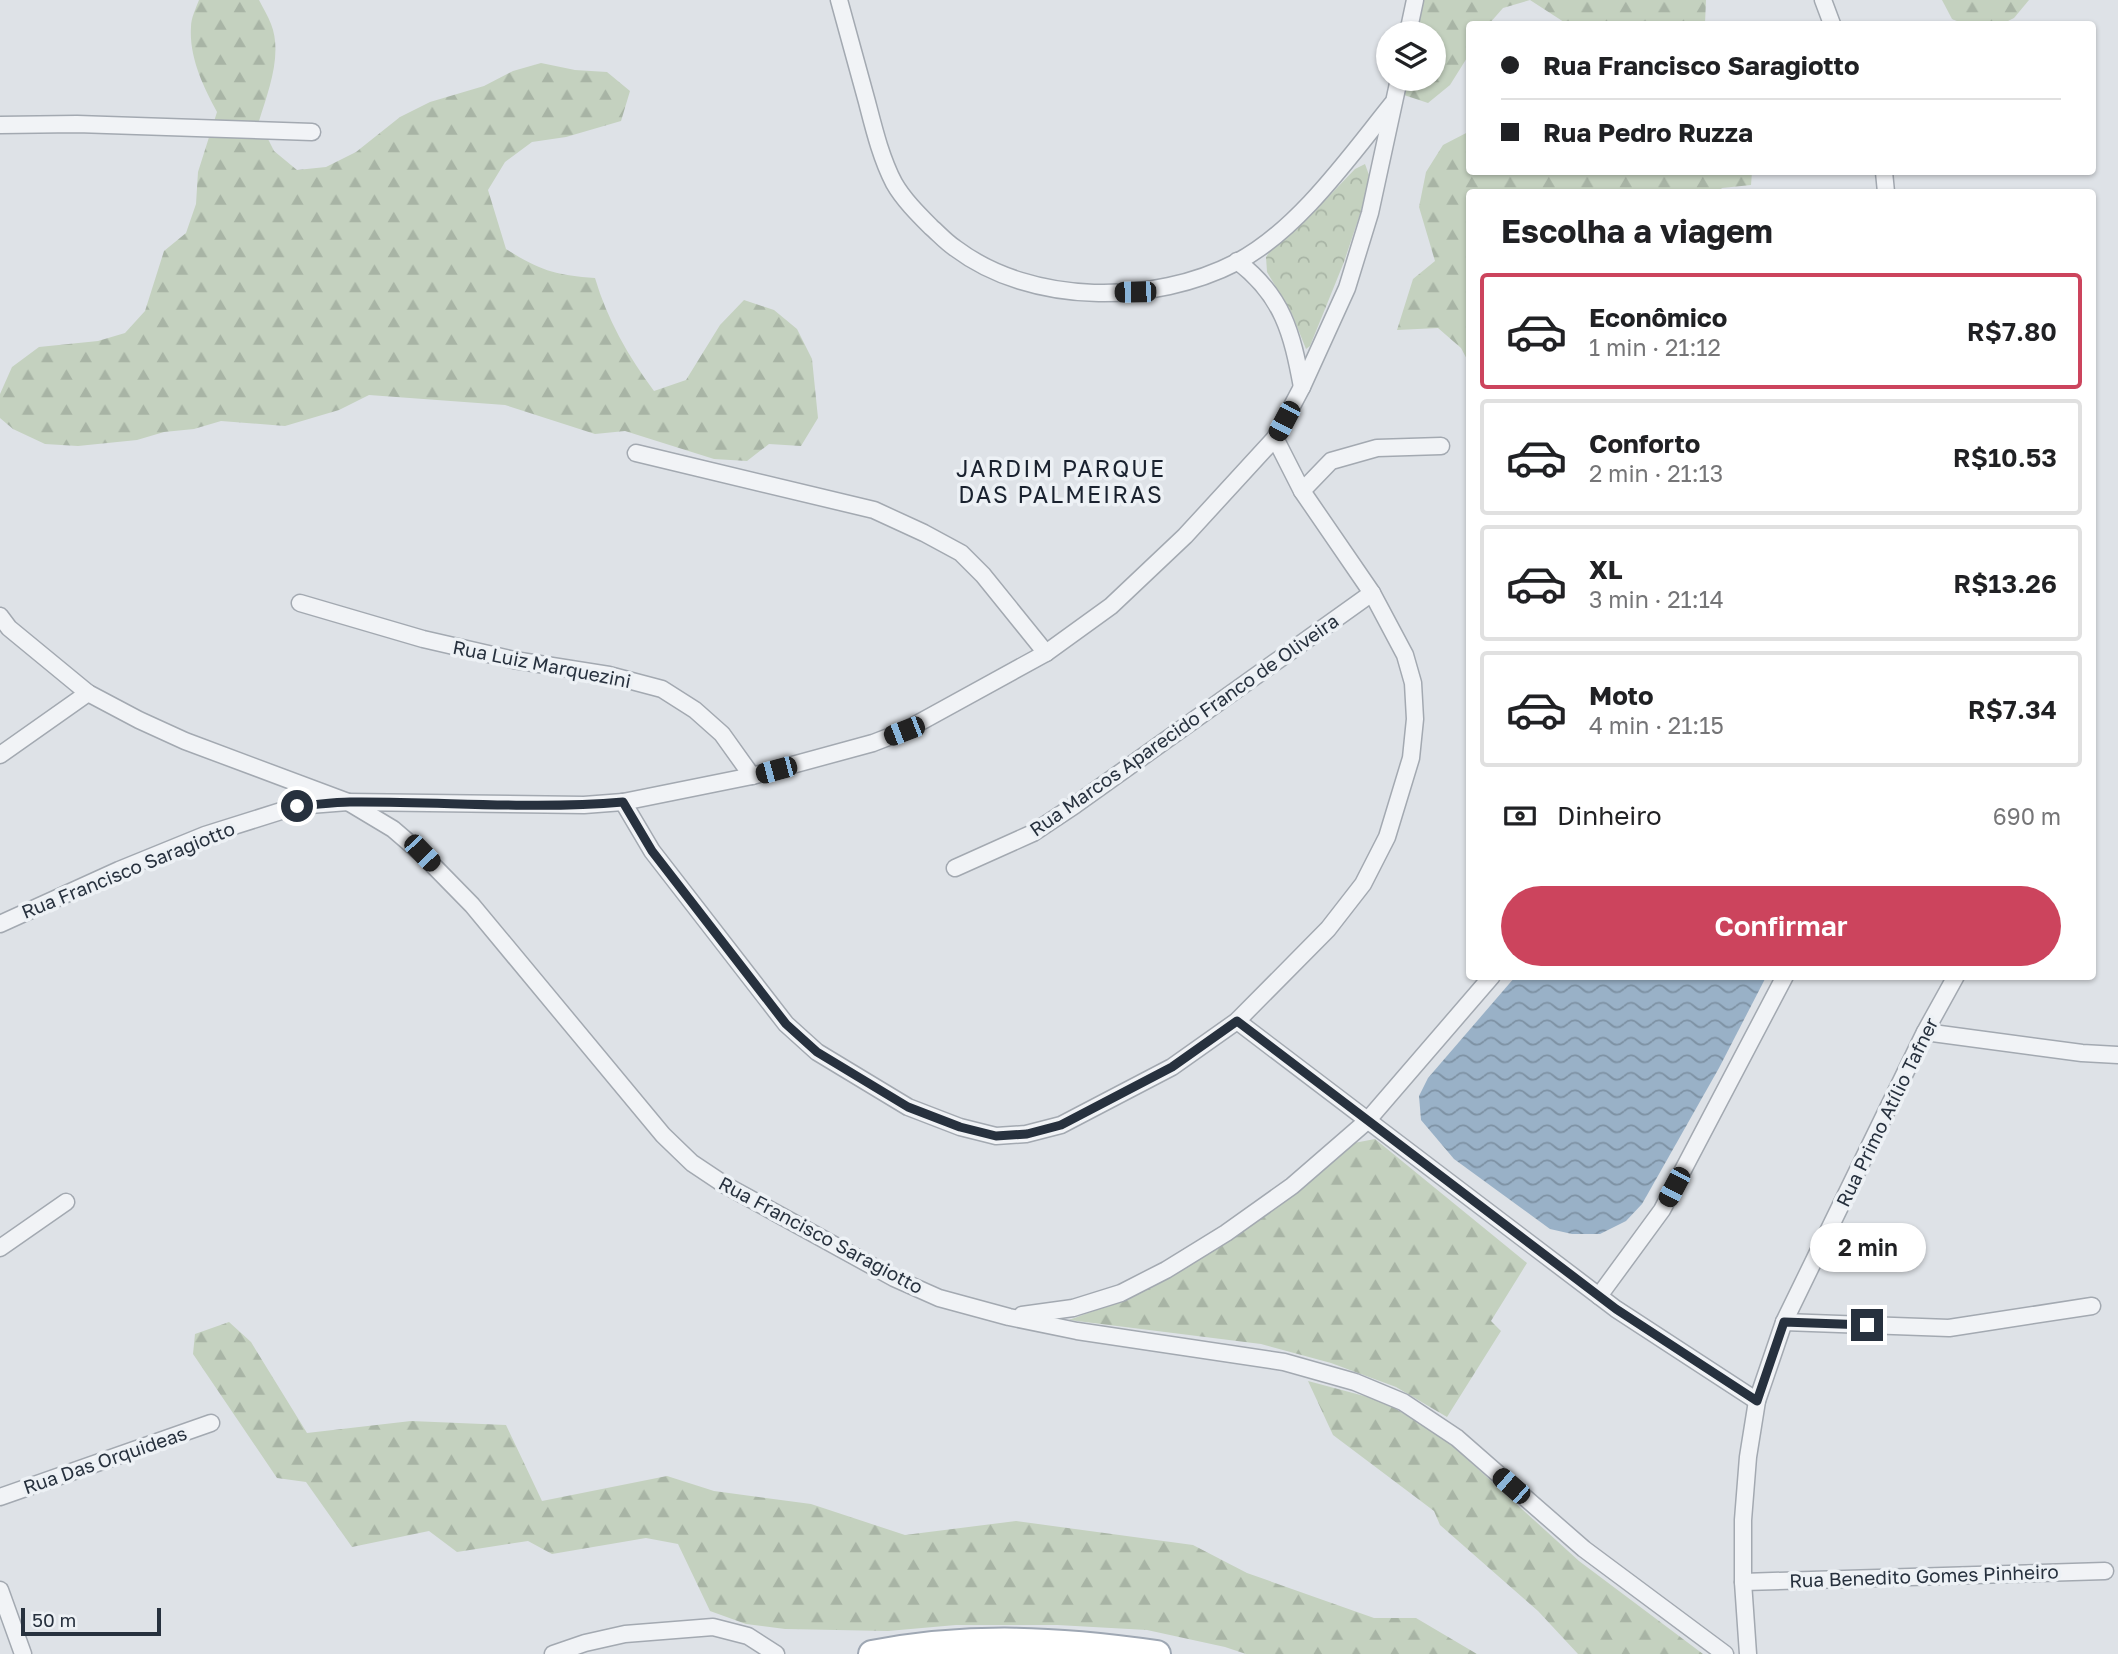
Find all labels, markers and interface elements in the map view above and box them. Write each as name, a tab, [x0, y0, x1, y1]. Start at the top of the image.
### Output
map controls	[1376, 21, 1446, 91]
button: layers	[1376, 21, 1446, 91]
text: Rua Francisco Saragiotto	[1543, 50, 1860, 81]
text: Rua Pedro Ruzza	[1543, 117, 1753, 148]
text: Escolha a viagem	[1501, 212, 1773, 250]
car	[1114, 281, 1157, 303]
icon: car	[1505, 300, 1568, 363]
text: Econômico	[1589, 302, 1727, 333]
text: R$7.80	[1967, 316, 2057, 347]
text: 1 min · 21:12	[1589, 333, 1721, 361]
car	[1265, 398, 1304, 444]
icon: car	[1505, 426, 1568, 489]
text: Conforto	[1589, 428, 1700, 459]
text: R$10.53	[1953, 442, 2057, 473]
district label: JARDIM PARQUE DAS PALMEIRAS	[956, 454, 1166, 508]
text: 2 min · 21:13	[1589, 459, 1723, 487]
icon: car	[1505, 552, 1568, 615]
text: XL	[1589, 554, 1623, 585]
text: R$13.26	[1953, 568, 2057, 599]
text: 3 min · 21:14	[1589, 585, 1724, 613]
street label: Rua Marcos Aparecido Franco de Oliveira	[1025, 609, 1342, 841]
street label: Rua Luiz Marquezini	[451, 635, 633, 692]
icon: car	[1505, 678, 1568, 741]
text: Moto	[1589, 680, 1654, 711]
text: R$7.34	[1968, 694, 2057, 725]
text: 4 min · 21:15	[1589, 711, 1724, 739]
car	[881, 714, 928, 748]
car	[753, 754, 800, 786]
route start	[281, 790, 313, 822]
icon: cash	[1501, 797, 1539, 835]
text: Dinheiro	[1557, 800, 1662, 831]
text: 690 m	[1993, 802, 2061, 830]
street label: Rua Francisco Saragiotto	[18, 816, 238, 923]
car	[400, 831, 445, 875]
button: Confirmar	[1501, 886, 2061, 966]
street label: Rua Primo Atílio Tafner	[1831, 1013, 1943, 1210]
car	[1655, 1164, 1694, 1210]
street label: Rua Francisco Saragiotto	[715, 1171, 927, 1298]
callout: 2 min	[1809, 1224, 1925, 1272]
text: 2 min	[1838, 1233, 1898, 1261]
route end	[1851, 1309, 1883, 1341]
street label: Rua Das Orquideas	[20, 1421, 190, 1498]
car	[1489, 1464, 1534, 1508]
street label: Rua Benedito Gomes Pinheiro	[1789, 1559, 2059, 1592]
scale bar	[21, 1605, 161, 1637]
text: 50 m	[32, 1608, 76, 1631]

